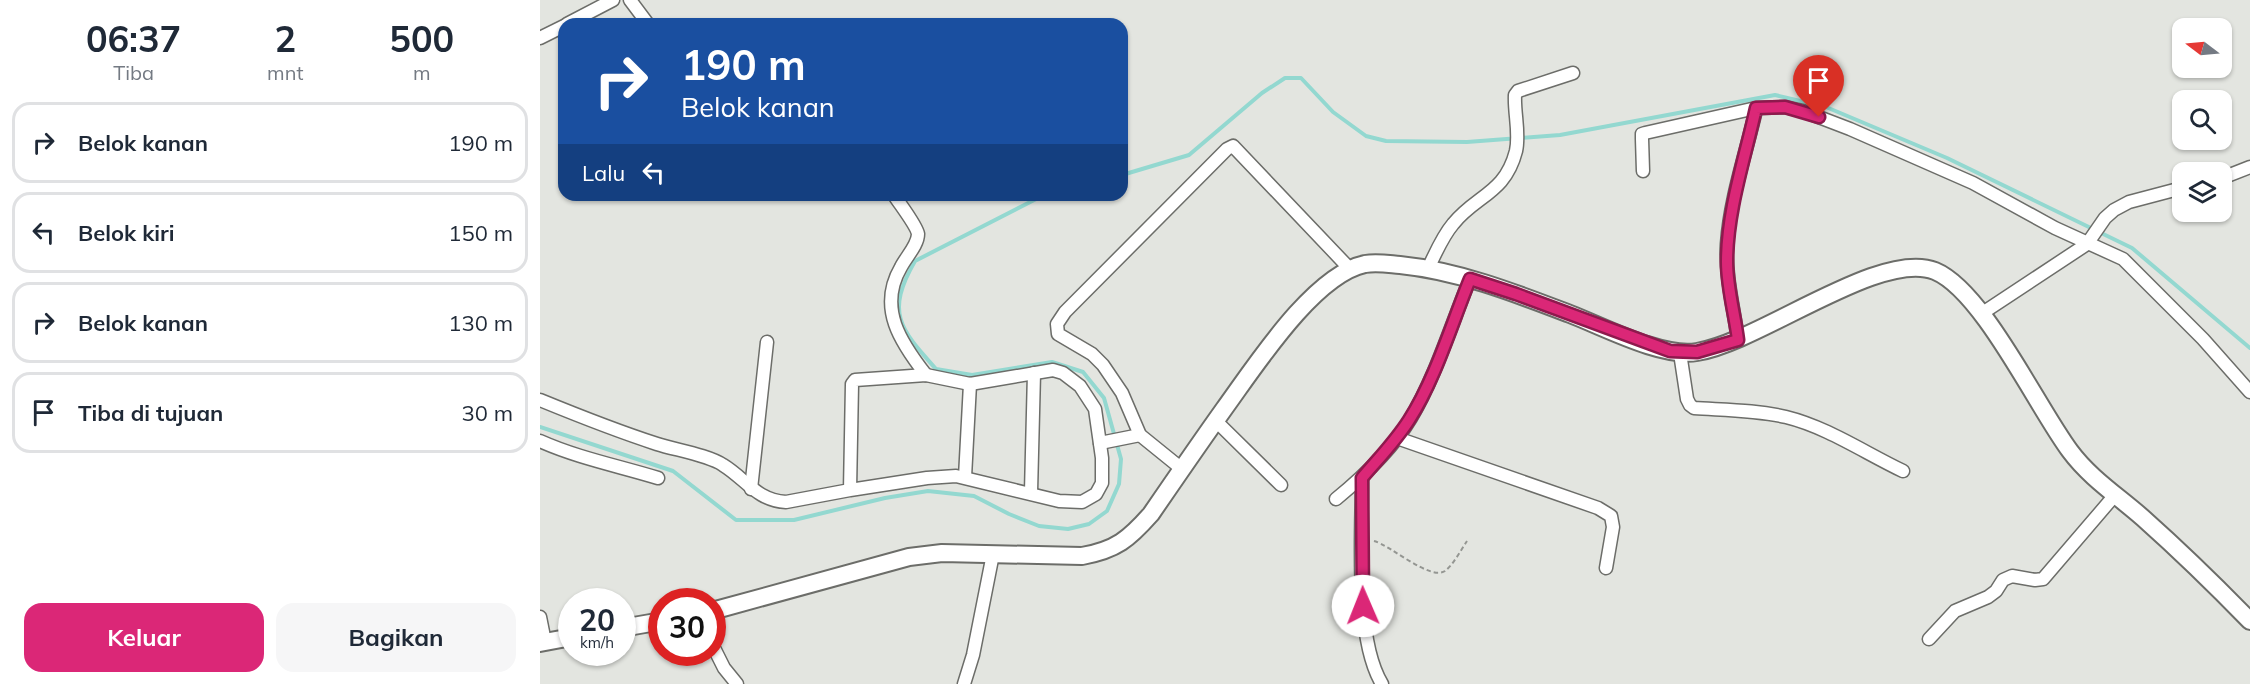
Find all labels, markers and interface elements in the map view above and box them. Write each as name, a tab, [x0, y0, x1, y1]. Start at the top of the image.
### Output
text: 06:37	[86, 16, 181, 61]
text: 2	[274, 16, 296, 61]
text: 500	[389, 16, 454, 61]
north arrow	[2172, 18, 2232, 78]
map controls	[2172, 18, 2232, 222]
text: 190 m	[681, 38, 806, 91]
icon: right	[582, 42, 660, 120]
pin	[1793, 55, 1844, 117]
text: Tiba	[113, 60, 154, 85]
text: mnt	[267, 60, 303, 85]
text: m	[413, 60, 430, 85]
icon: arrive	[1802, 64, 1835, 97]
text: Belok kanan	[681, 90, 835, 124]
button: search	[2172, 90, 2232, 150]
icon: right	[27, 126, 60, 159]
text: Belok kanan	[78, 129, 208, 157]
text: 190 m	[448, 129, 513, 157]
icon: left	[637, 156, 670, 189]
text: Lalu	[582, 159, 625, 187]
button: layers	[2172, 162, 2232, 222]
icon: left	[27, 216, 60, 249]
text: Belok kiri	[78, 219, 174, 247]
text: 150 m	[448, 219, 513, 247]
icon: right	[27, 306, 60, 339]
text: Belok kanan	[78, 309, 208, 337]
text: 130 m	[448, 309, 513, 337]
icon: arrive	[27, 396, 60, 429]
text: Tiba di tujuan	[78, 399, 223, 427]
text: 30 m	[462, 399, 513, 427]
position arrow	[1331, 574, 1395, 638]
speed limit sign: 30	[648, 588, 726, 666]
text: 20	[579, 601, 615, 639]
button: Keluar	[24, 603, 264, 672]
button: Bagikan	[276, 603, 516, 672]
text: km/h	[580, 633, 614, 652]

